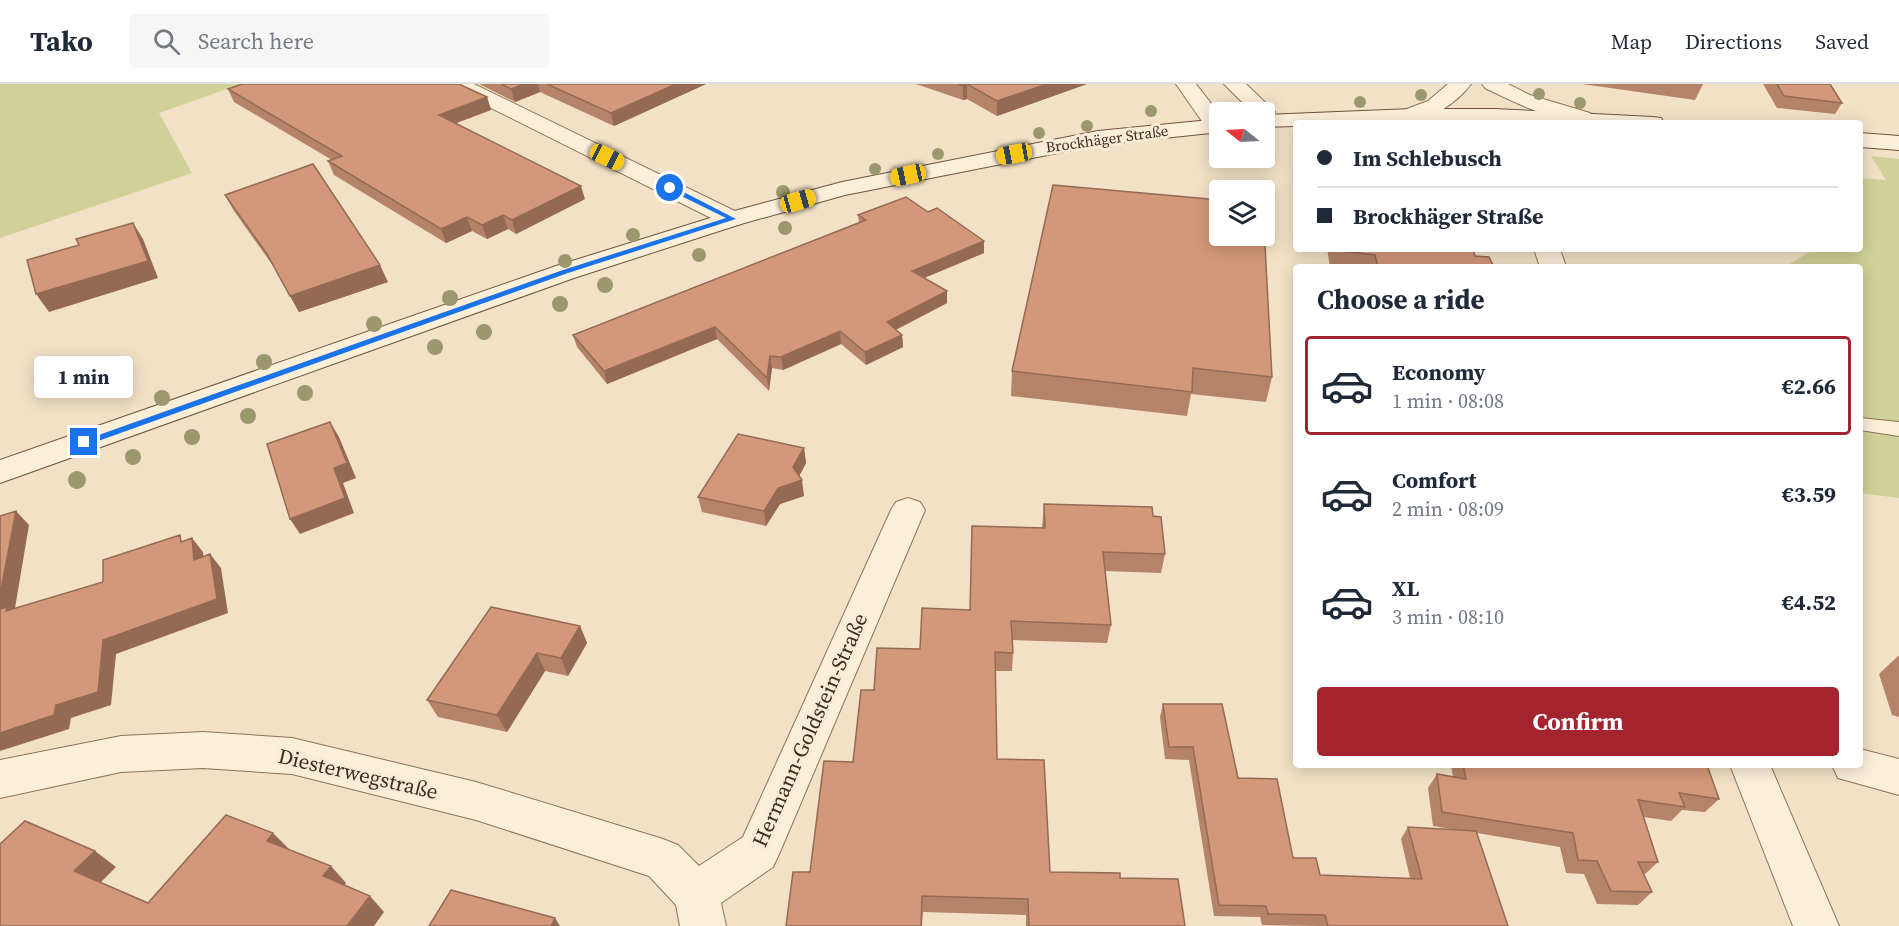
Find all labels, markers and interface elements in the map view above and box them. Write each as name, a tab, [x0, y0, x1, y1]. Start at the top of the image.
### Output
search box	[129, 14, 549, 68]
text: Tako	[30, 22, 93, 60]
icon: search	[150, 25, 183, 58]
text: Search here	[198, 26, 314, 56]
text: Map	[1611, 27, 1652, 56]
text: Directions	[1685, 27, 1782, 56]
text: Saved	[1815, 27, 1869, 56]
north arrow	[1209, 102, 1275, 168]
map controls	[1209, 102, 1275, 246]
street label: Brockhäger Straße	[1044, 119, 1170, 158]
car	[587, 141, 627, 173]
car	[995, 142, 1033, 166]
text: Im Schlebusch	[1353, 143, 1502, 173]
car	[889, 162, 927, 188]
route start	[656, 174, 683, 201]
button: layers	[1209, 180, 1275, 246]
car	[778, 187, 818, 215]
text: Brockhäger Straße	[1353, 201, 1544, 231]
text: Choose a ride	[1317, 281, 1485, 318]
callout: 1 min	[34, 355, 134, 397]
text: Economy	[1392, 357, 1486, 387]
icon: car	[1320, 359, 1374, 413]
text: 1 min	[58, 363, 109, 391]
text: €2.66	[1782, 371, 1836, 401]
text: 1 min · 08:08	[1392, 387, 1504, 415]
route end	[70, 428, 97, 455]
text: Comfort	[1392, 465, 1476, 495]
icon: car	[1320, 467, 1374, 521]
text: €3.59	[1782, 479, 1836, 509]
text: 2 min · 08:09	[1392, 495, 1504, 523]
text: XL	[1392, 573, 1419, 603]
icon: car	[1320, 575, 1374, 629]
text: €4.52	[1782, 587, 1836, 617]
text: 3 min · 08:10	[1392, 603, 1504, 631]
street label: Hermann-Goldstein-Straße	[745, 608, 874, 851]
button: Confirm	[1317, 687, 1839, 756]
street label: Diesterwegstraße	[275, 741, 441, 806]

